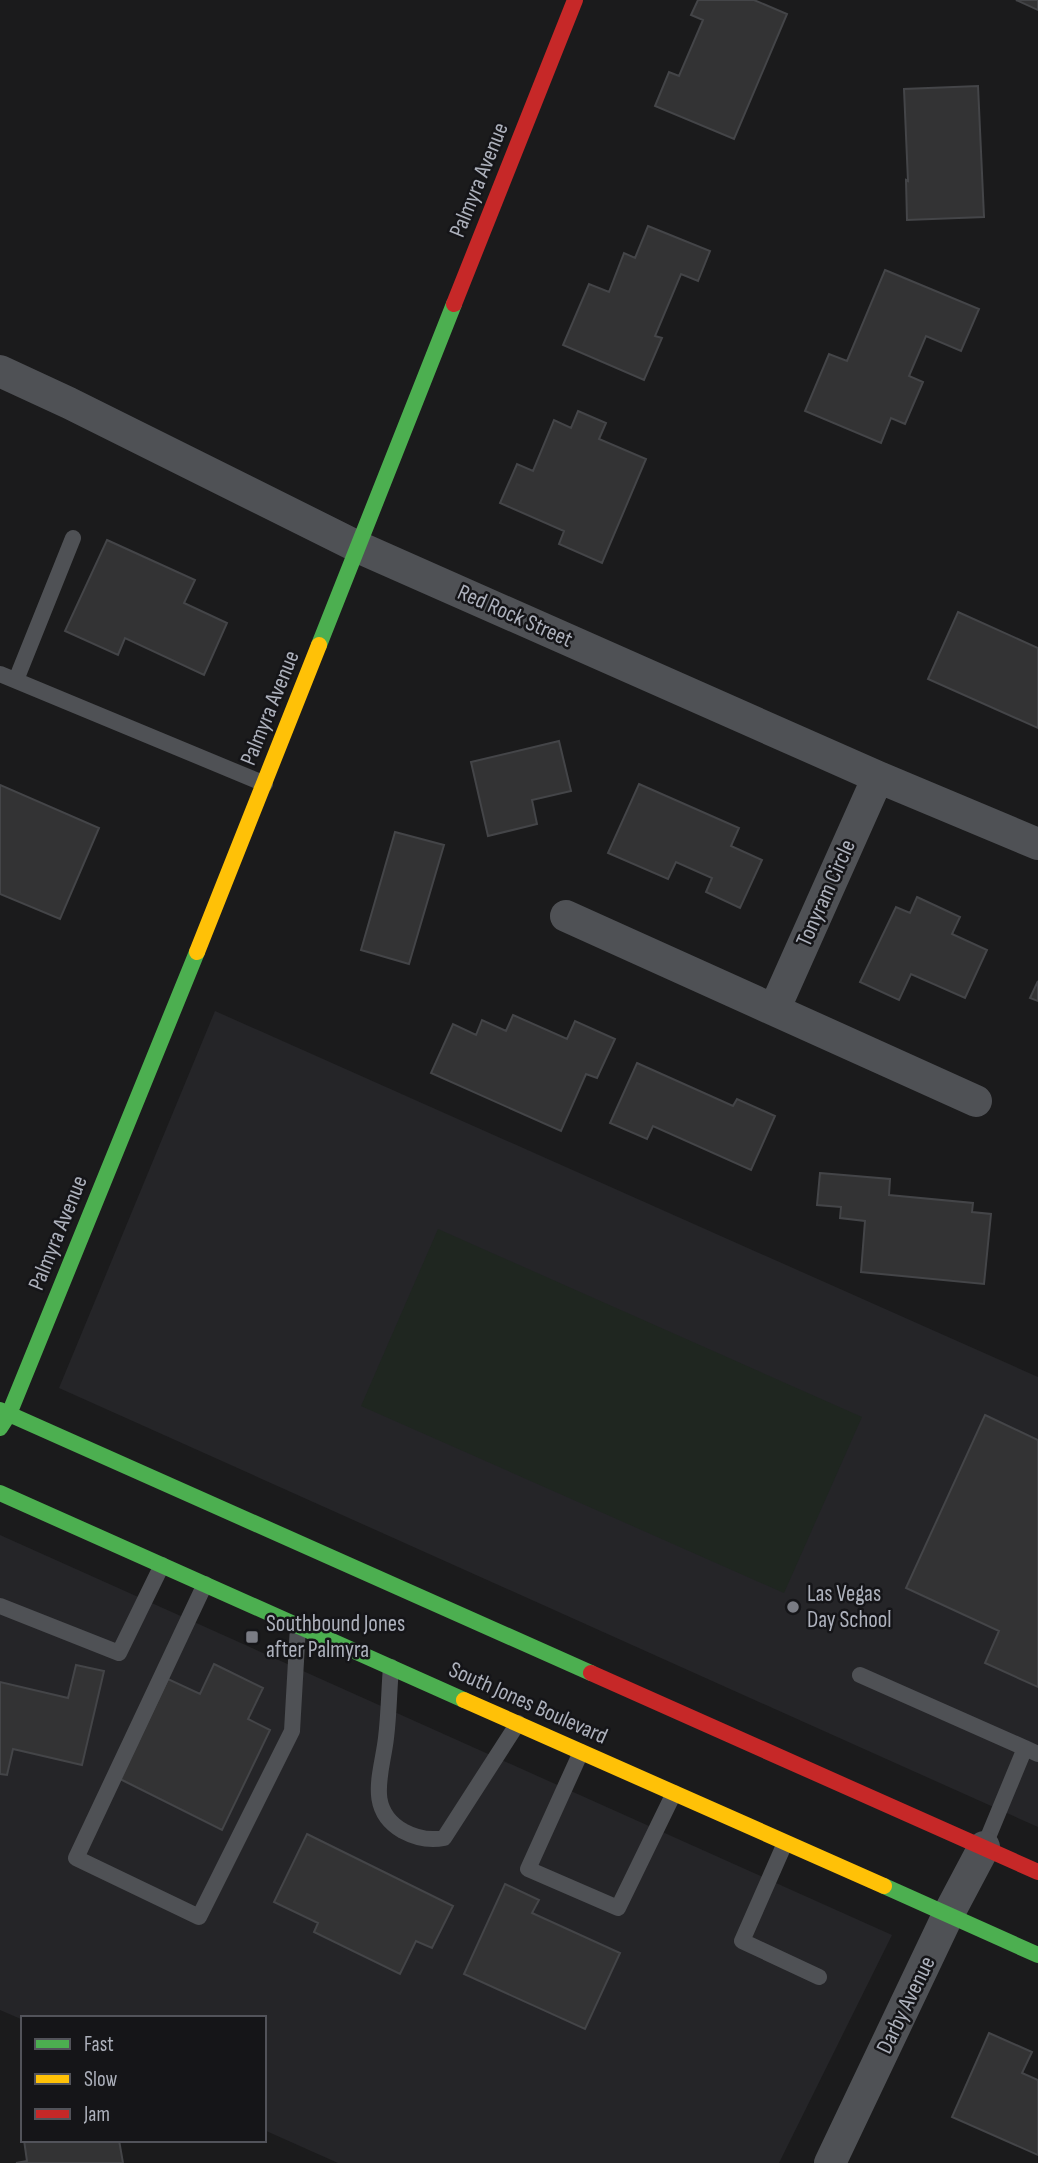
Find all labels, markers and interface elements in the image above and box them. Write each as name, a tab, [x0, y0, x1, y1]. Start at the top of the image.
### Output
street label: Palmyra Avenue	[443, 119, 515, 241]
street label: Red Rock Street	[453, 578, 577, 654]
street label: Palmyra Avenue	[234, 647, 306, 769]
street label: Tonyram Circle	[790, 835, 862, 951]
street label: Palmyra Avenue	[22, 1172, 94, 1294]
place label: Las Vegas Day School	[807, 1580, 892, 1634]
marker: Las Vegas Day School	[785, 1599, 801, 1615]
place label: Southbound Jones after Palmyra	[266, 1610, 405, 1664]
marker: Southbound Jones after Palmyra	[244, 1629, 260, 1645]
street label: South Jones Boulevard	[444, 1655, 612, 1751]
street label: Darby Avenue	[870, 1952, 942, 2058]
legend	[21, 2016, 266, 2142]
text: Fast	[84, 2032, 114, 2057]
text: Slow	[84, 2067, 118, 2092]
text: Jam	[83, 2102, 110, 2127]

